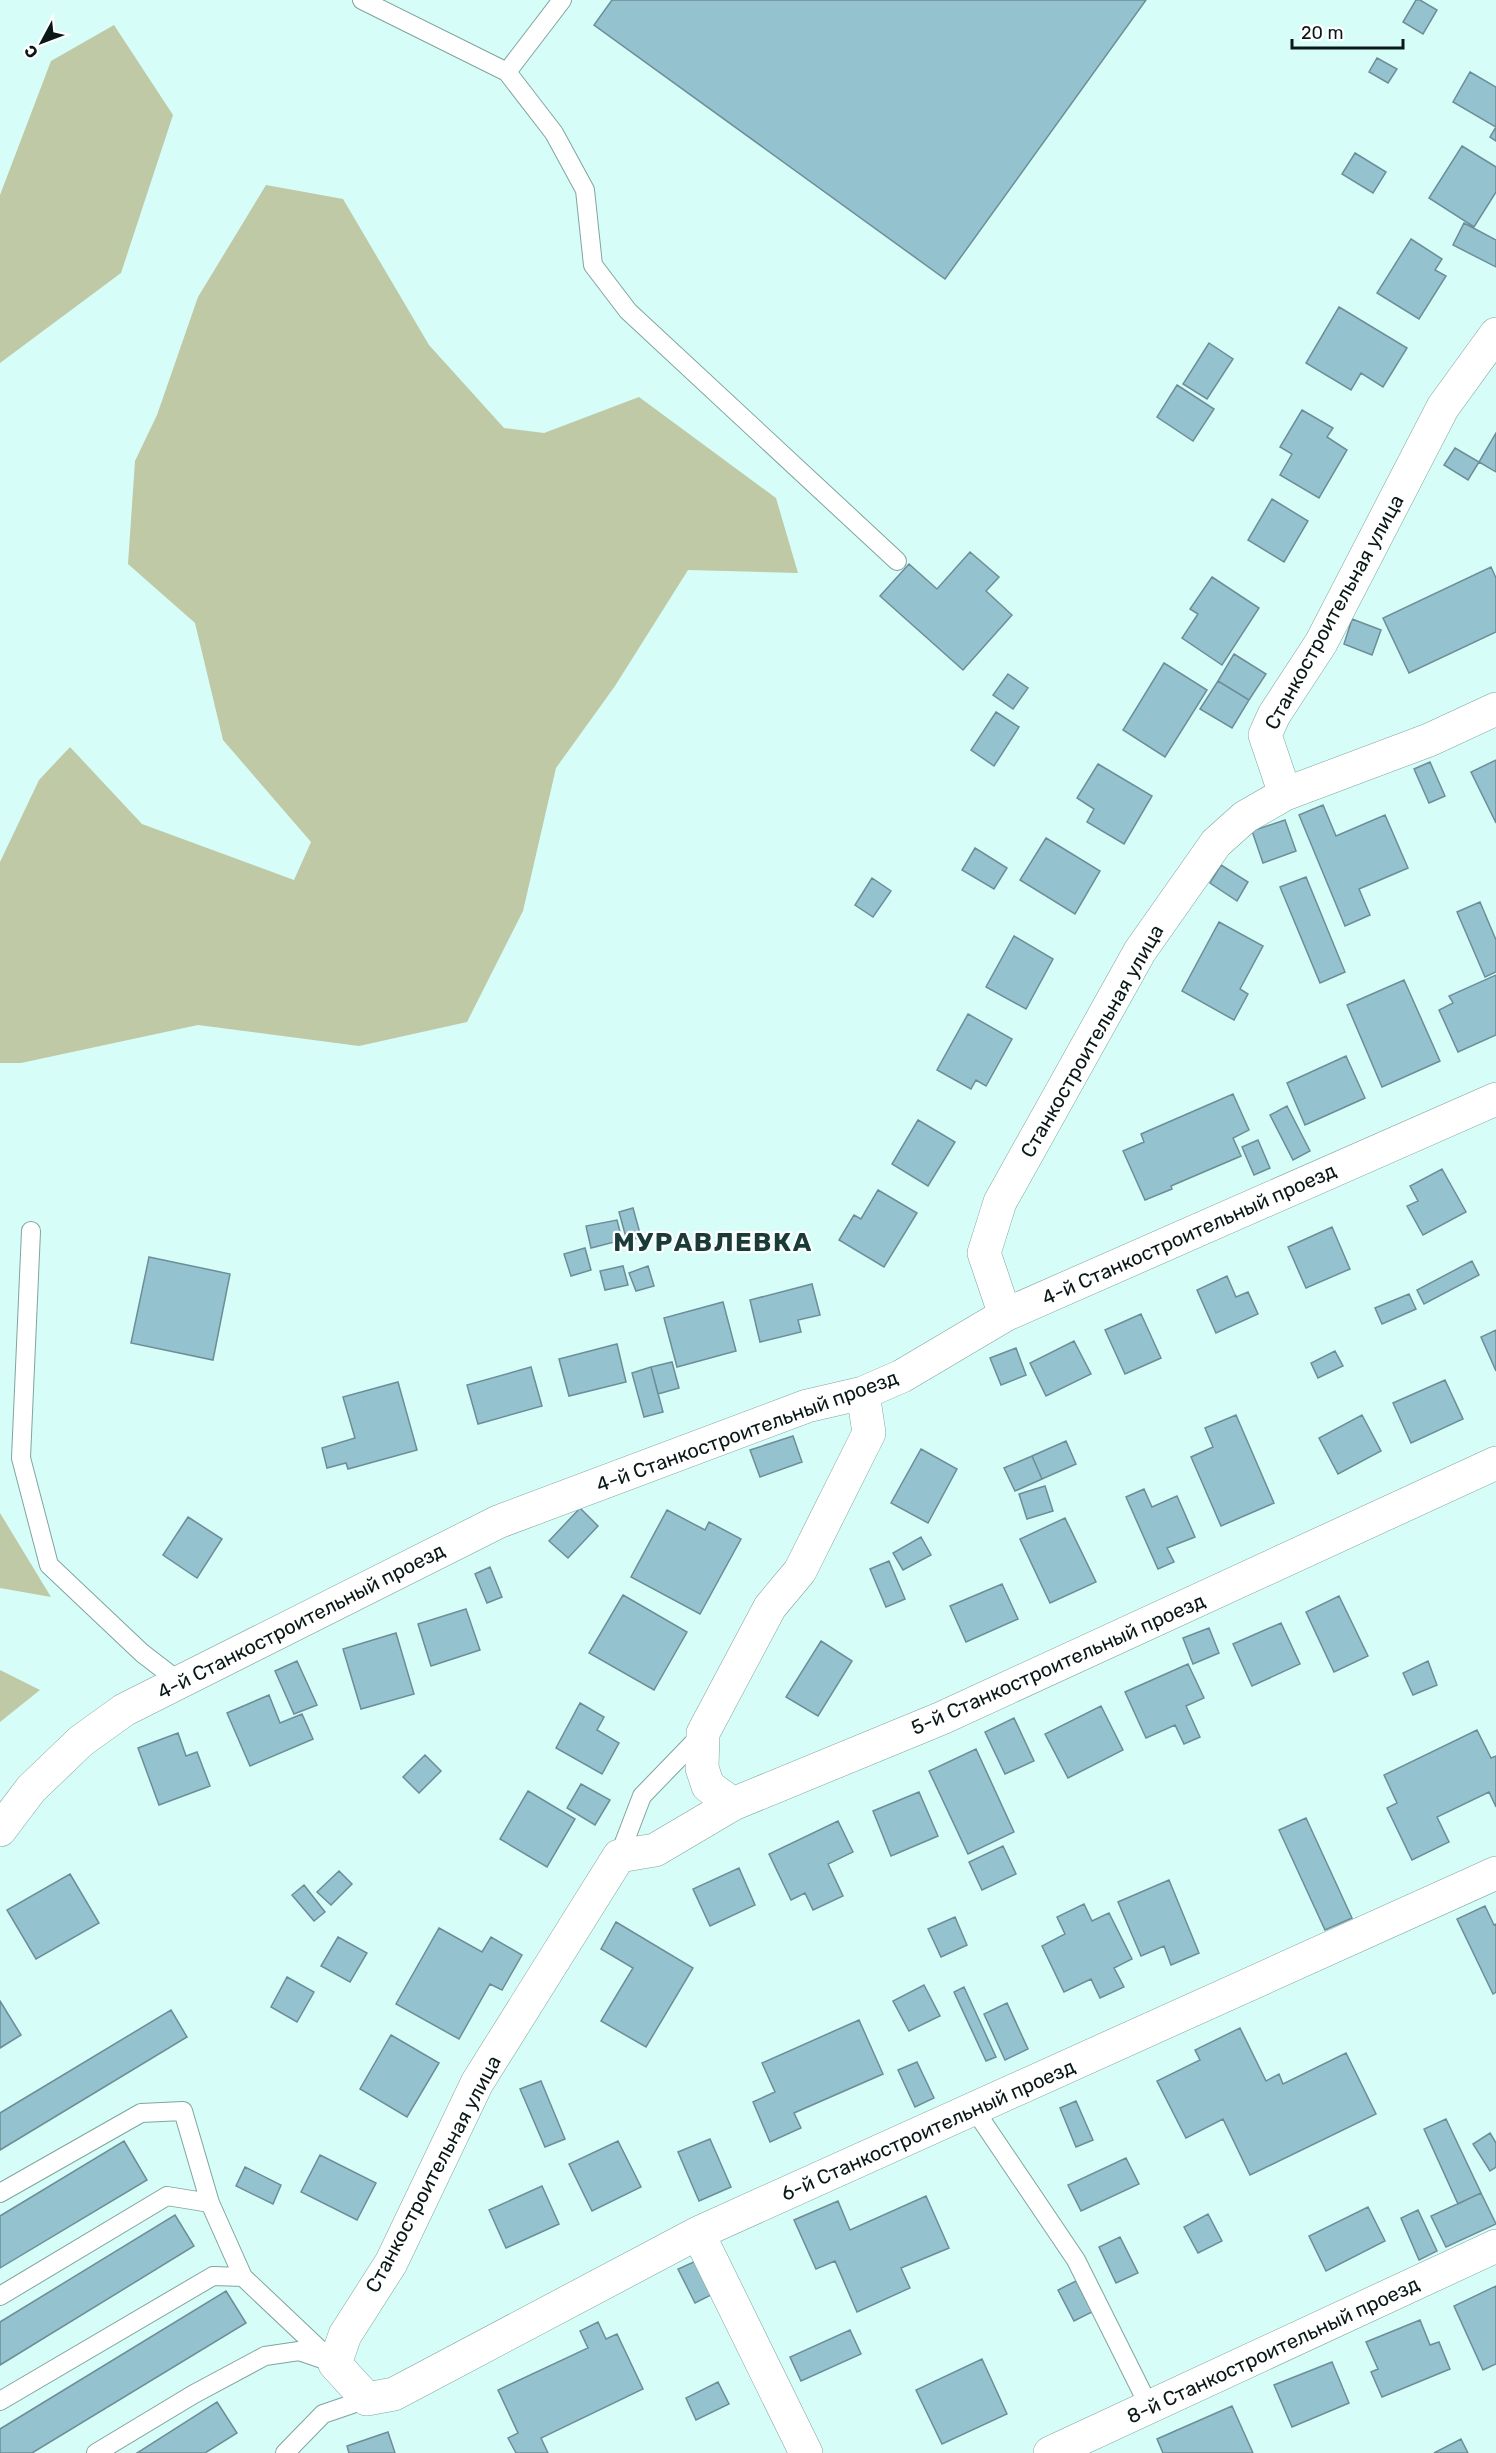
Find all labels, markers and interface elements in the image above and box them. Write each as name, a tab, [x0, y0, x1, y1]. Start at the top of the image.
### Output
north arrow	[12, 12, 72, 72]
scale bar	[1292, 12, 1403, 50]
text: 20 m	[1301, 22, 1343, 44]
text: С	[20, 41, 42, 62]
street label: Станкостроительная улица	[1259, 490, 1409, 734]
street label: Станкостроительная улица	[1015, 920, 1169, 1162]
street label: 4-й Станкостроительный проезд	[1038, 1158, 1340, 1310]
district label: МУРАВЛЕВКА	[613, 1227, 813, 1258]
street label: 4-й Станкостроительный проезд	[593, 1365, 901, 1497]
street label: 4-й Станкостроительный проезд	[153, 1538, 449, 1704]
street label: 5-й Станкостроительный проезд	[907, 1588, 1209, 1740]
street label: Станкостроительная улица	[360, 2051, 506, 2297]
street label: 6-й Станкостроительный проезд	[777, 2054, 1079, 2206]
street label: 8-й Станкостроительный проезд	[1123, 2272, 1423, 2428]

